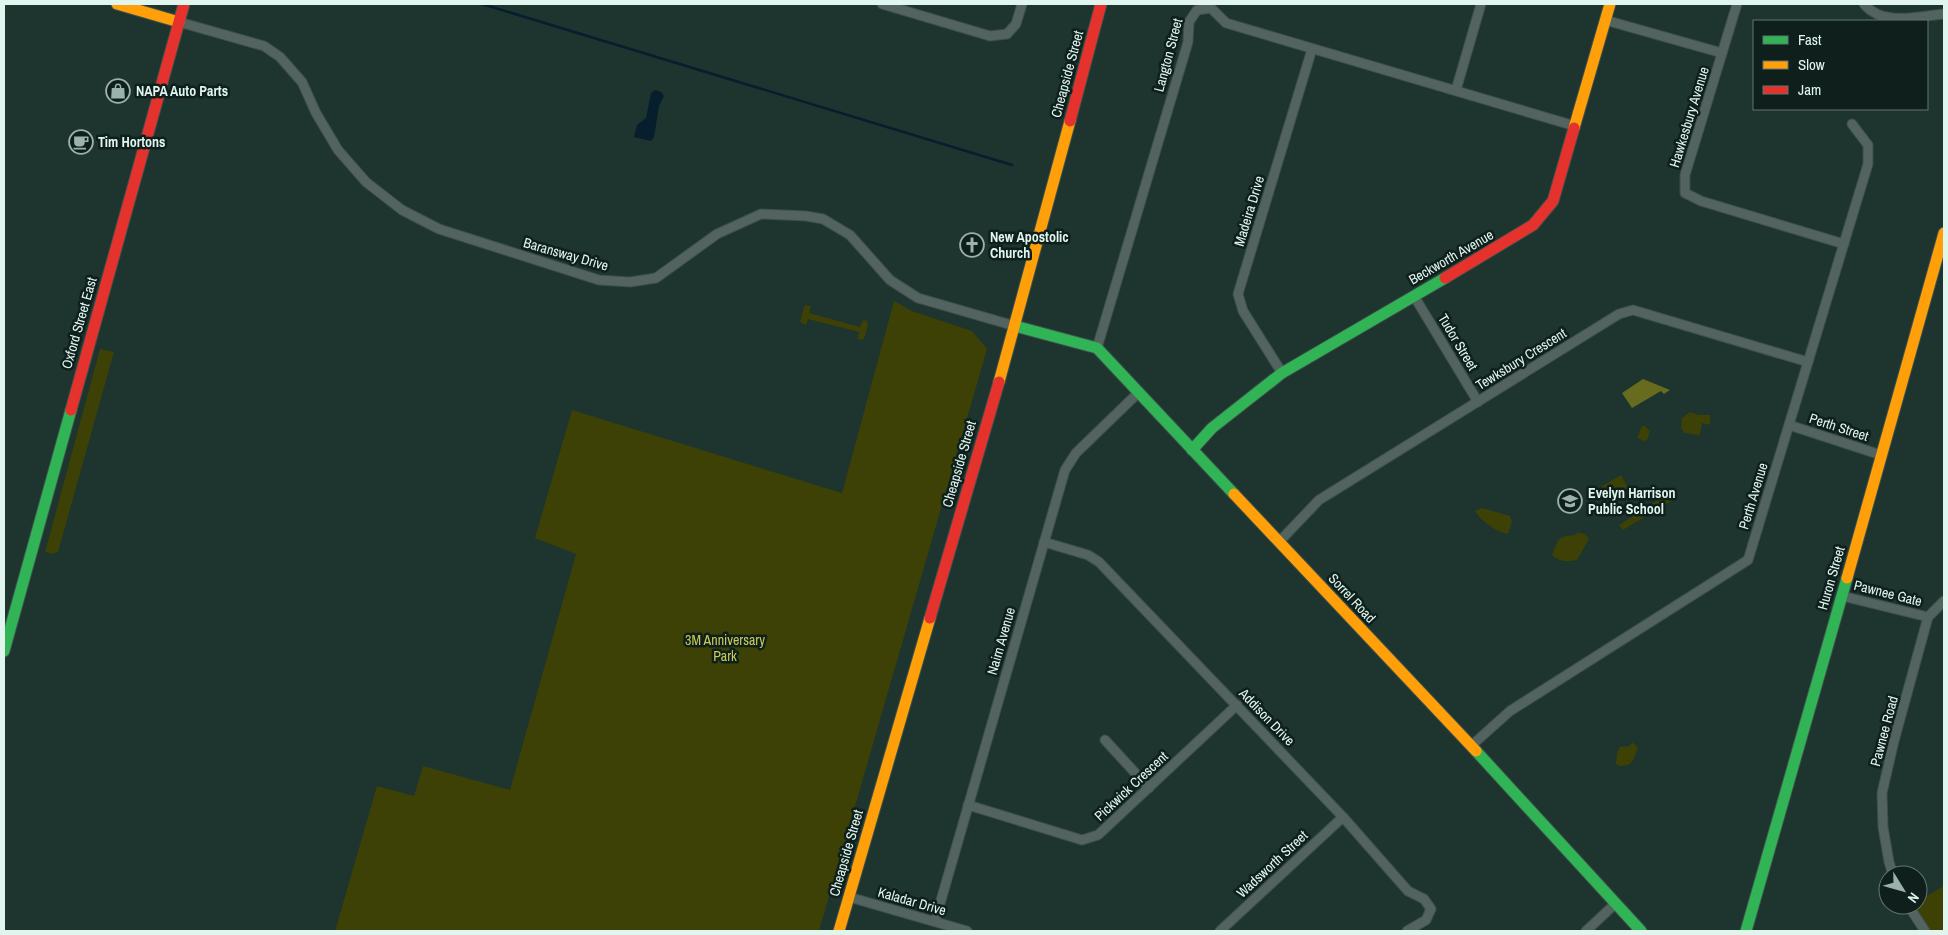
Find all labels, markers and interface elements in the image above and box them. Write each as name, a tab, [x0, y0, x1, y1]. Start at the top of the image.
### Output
street label: Langton Street	[1150, 16, 1186, 94]
legend	[1753, 20, 1928, 110]
street label: Cheapside Street	[1047, 29, 1087, 119]
text: Fast	[1798, 29, 1822, 50]
text: Slow	[1798, 54, 1825, 75]
street label: Hawkesbury Avenue	[1665, 64, 1713, 170]
shop icon: NAPA Auto Parts	[105, 78, 131, 104]
text: Jam	[1798, 79, 1821, 100]
place label: NAPA Auto Parts	[136, 82, 228, 100]
cafe icon: Tim Hortons	[68, 129, 94, 155]
place label: Tim Hortons	[98, 133, 165, 151]
street label: Madeira Drive	[1230, 174, 1268, 248]
street label: Beckworth Avenue	[1405, 225, 1497, 289]
place label: New Apostolic Church	[990, 228, 1069, 262]
church icon: New Apostolic Church	[959, 232, 985, 258]
street label: Baransway Drive	[522, 233, 610, 275]
street label: Oxford Street East	[57, 275, 101, 371]
street label: Tudor Street	[1434, 310, 1482, 374]
street label: Tewksbury Crescent	[1472, 324, 1570, 394]
street label: Perth Street	[1807, 409, 1871, 445]
street label: Cheapside Street	[938, 419, 980, 509]
street label: Perth Avenue	[1734, 460, 1772, 532]
place label: Evelyn Harrison Public School	[1588, 484, 1675, 518]
school or university icon: Evelyn Harrison Public School	[1557, 488, 1583, 514]
street label: Huron Street	[1813, 544, 1849, 612]
street label: Sorrel Road	[1325, 569, 1379, 627]
street label: Pawnee Gate	[1852, 576, 1924, 610]
street label: Nairn Avenue	[983, 605, 1019, 677]
park label: 3M Anniversary Park	[685, 631, 765, 665]
street label: Addison Drive	[1235, 684, 1299, 749]
street label: Pawnee Road	[1866, 694, 1902, 768]
street label: Pickwick Crescent	[1090, 747, 1172, 825]
street label: Cheapside Street	[825, 808, 867, 898]
street label: Wadsworth Street	[1233, 826, 1311, 902]
north arrow	[1878, 865, 1928, 915]
street label: Kaladar Drive	[876, 883, 948, 919]
text: N	[1904, 889, 1923, 907]

